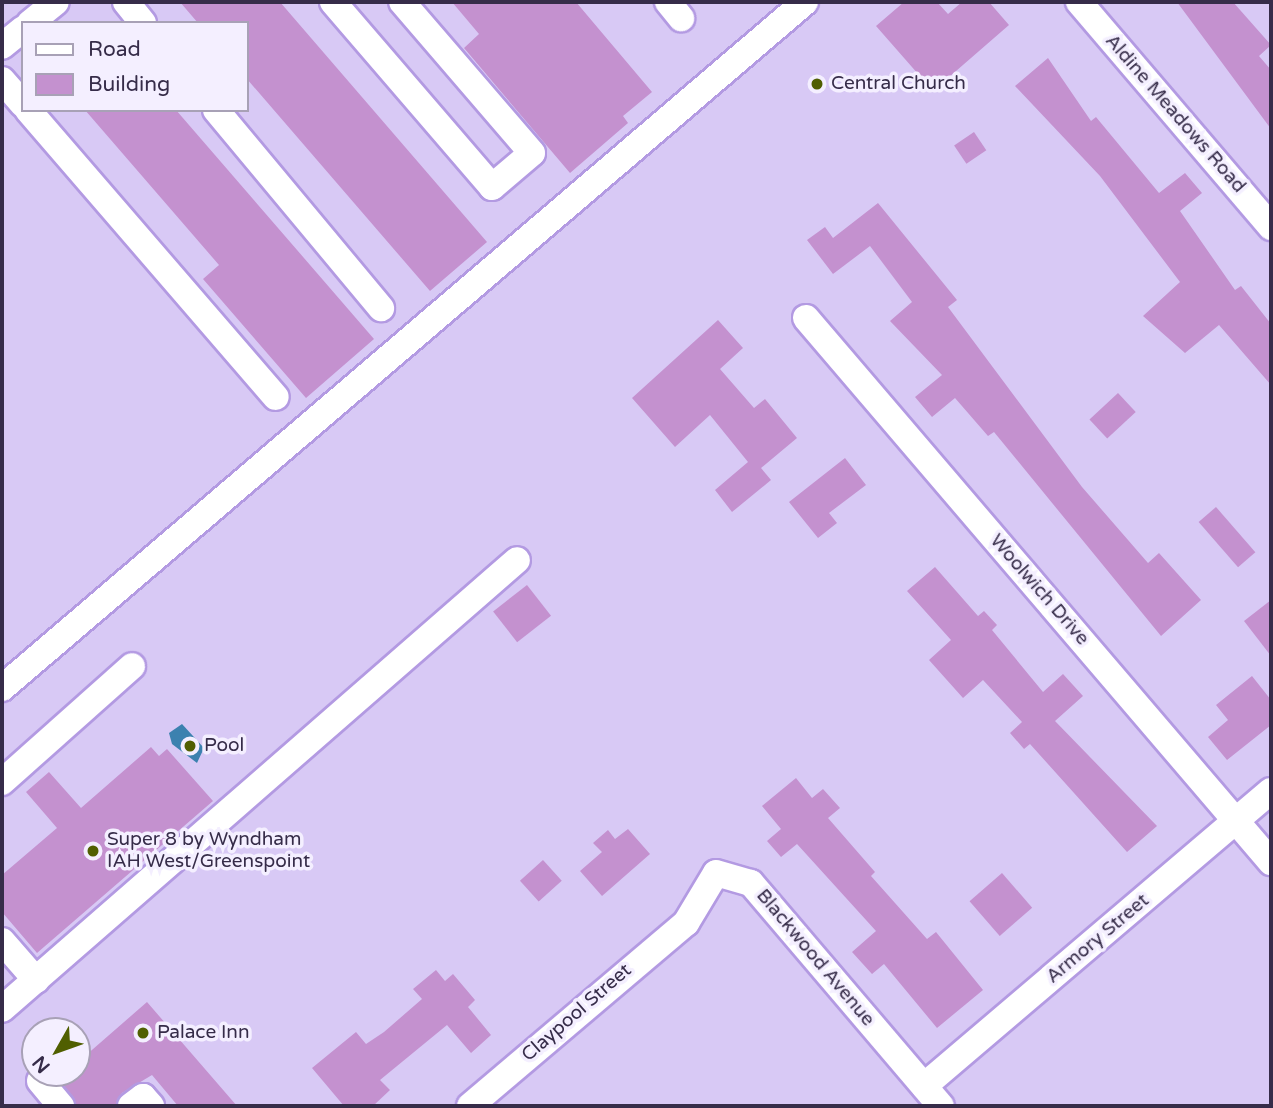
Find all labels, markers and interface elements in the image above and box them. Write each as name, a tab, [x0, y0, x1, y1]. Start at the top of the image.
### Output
legend	[21, 21, 248, 112]
street label: Aldine Meadows Road	[1100, 30, 1250, 198]
text: Road	[88, 37, 141, 62]
text: Building	[88, 72, 170, 97]
place label: Central Church	[831, 73, 966, 95]
marker: Central Church	[809, 76, 825, 92]
street label: Woolwich Drive	[985, 530, 1093, 650]
place label: Pool	[204, 735, 244, 757]
marker: Pool	[182, 738, 198, 754]
place label: Super 8 by Wyndham IAH West/Greenspoint	[107, 829, 310, 873]
marker: Super 8 by Wyndham IAH West/Greenspoint	[85, 843, 101, 859]
street label: Blackwood Avenue	[751, 885, 879, 1031]
street label: Armory Street	[1042, 889, 1154, 989]
street label: Claypool Street	[518, 959, 636, 1067]
north arrow	[21, 1017, 91, 1087]
place label: Palace Inn	[157, 1022, 249, 1044]
marker: Palace Inn	[135, 1025, 151, 1041]
text: N	[28, 1051, 55, 1077]

